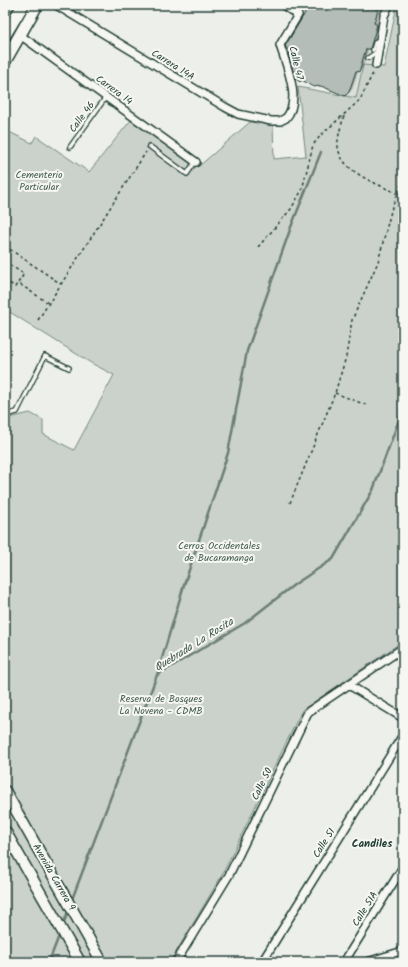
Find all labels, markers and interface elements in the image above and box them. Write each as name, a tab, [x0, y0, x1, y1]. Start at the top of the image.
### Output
street label: Carrera 14A	[148, 45, 198, 85]
street label: Calle 47	[284, 45, 308, 82]
street label: Carrera 14	[92, 71, 136, 109]
street label: Calle 46	[65, 98, 99, 136]
park label: Cementerio Particular	[16, 167, 63, 195]
park label: Cerros Occidentales de Bucaramanga	[178, 538, 261, 566]
water label: Quebrada La Rosita	[151, 613, 238, 677]
park label: Reserva de Bosques La Novena - CDMB	[119, 691, 203, 719]
street label: Calle 50	[247, 765, 277, 803]
street label: Calle 51	[309, 825, 339, 861]
district label: Candiles	[352, 835, 393, 853]
street label: Avenida Carrera 9	[28, 841, 80, 914]
street label: Calle 51A	[348, 888, 382, 930]

